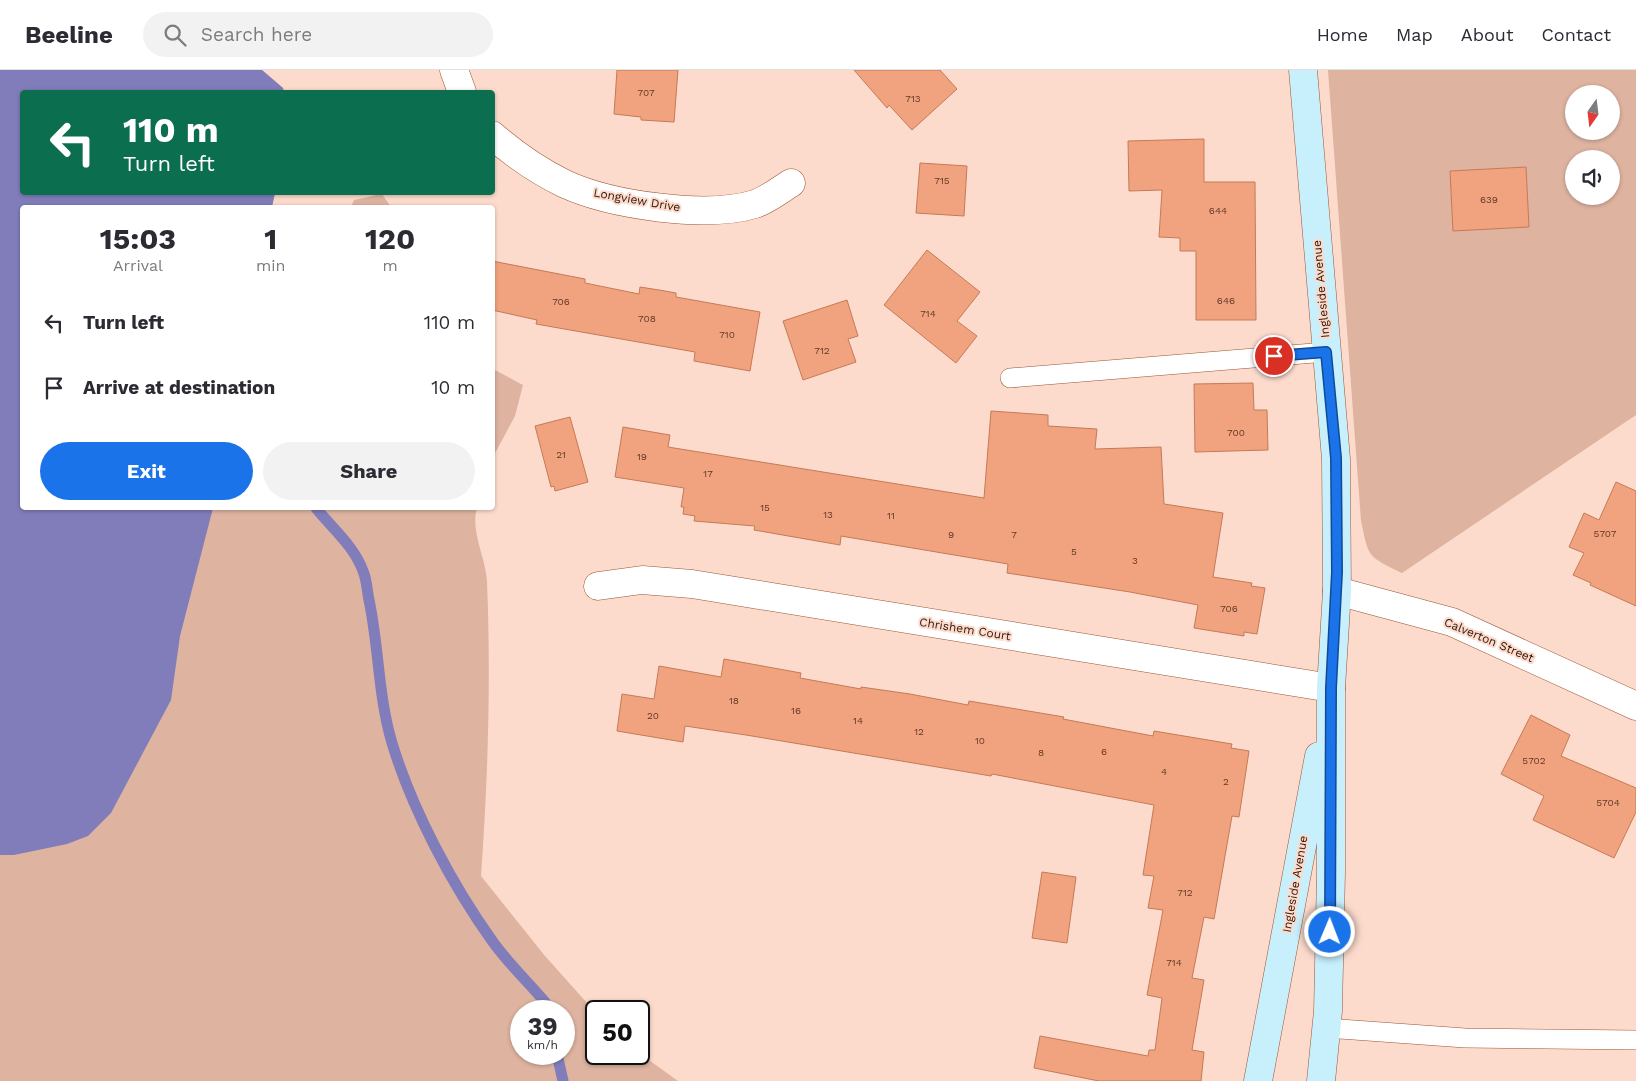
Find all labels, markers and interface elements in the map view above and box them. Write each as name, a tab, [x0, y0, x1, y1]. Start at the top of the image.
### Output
search box	[143, 12, 493, 57]
text: Beeline	[25, 21, 113, 49]
icon: search	[161, 21, 189, 49]
text: Search here	[201, 23, 312, 46]
text: Home	[1317, 24, 1368, 45]
text: Map	[1396, 24, 1433, 45]
text: About	[1461, 24, 1513, 45]
text: Contact	[1541, 24, 1611, 45]
north arrow	[1565, 85, 1620, 140]
map controls	[1565, 85, 1620, 205]
house number: 707	[637, 87, 655, 98]
house number: 713	[905, 93, 921, 104]
text: 110 m	[123, 109, 219, 151]
icon: left	[40, 110, 105, 175]
button: sound	[1565, 150, 1620, 205]
text: Turn left	[123, 151, 215, 176]
house number: 715	[934, 175, 950, 186]
street label: Longview Drive	[592, 185, 682, 215]
house number: 639	[1480, 194, 1498, 205]
house number: 644	[1209, 205, 1227, 216]
text: 15:03	[100, 221, 176, 256]
text: 1	[264, 221, 277, 256]
text: 120	[365, 221, 415, 256]
street label: Ingleside Avenue	[1310, 240, 1332, 338]
text: Arrival	[113, 256, 163, 275]
text: min	[256, 256, 285, 275]
text: m	[383, 256, 398, 275]
house number: 646	[1217, 295, 1235, 306]
house number: 706	[552, 296, 570, 307]
house number: 714	[920, 308, 936, 319]
icon: left	[40, 309, 68, 337]
text: Turn left	[83, 311, 164, 334]
text: 110 m	[424, 311, 475, 334]
house number: 708	[638, 313, 656, 324]
house number: 710	[719, 329, 735, 340]
pin	[1253, 335, 1295, 377]
icon: arrive	[1260, 342, 1288, 370]
house number: 712	[814, 345, 830, 356]
icon: arrive	[40, 374, 68, 402]
text: Arrive at destination	[83, 376, 275, 399]
text: 10 m	[431, 376, 475, 399]
house number: 700	[1227, 427, 1245, 438]
button: Exit	[40, 442, 253, 500]
button: Share	[263, 442, 475, 500]
house number: 21	[556, 449, 566, 460]
house number: 19	[637, 451, 647, 462]
house number: 17	[703, 468, 713, 479]
house number: 15	[760, 502, 770, 513]
house number: 13	[823, 509, 833, 520]
house number: 11	[887, 510, 895, 521]
house number: 5707	[1594, 528, 1617, 539]
house number: 9	[948, 529, 954, 540]
house number: 7	[1011, 529, 1017, 540]
house number: 5	[1071, 546, 1077, 557]
house number: 3	[1132, 555, 1138, 566]
house number: 706	[1220, 603, 1238, 614]
street label: Chrishem Court	[918, 615, 1012, 643]
street label: Calverton Street	[1442, 615, 1536, 665]
house number: 18	[729, 695, 739, 706]
house number: 16	[791, 705, 801, 716]
house number: 20	[647, 710, 659, 721]
house number: 14	[853, 715, 863, 726]
house number: 12	[914, 726, 924, 737]
house number: 10	[975, 735, 985, 746]
house number: 6	[1101, 746, 1107, 757]
house number: 8	[1038, 747, 1044, 758]
house number: 5702	[1522, 755, 1546, 766]
house number: 4	[1161, 766, 1167, 777]
house number: 2	[1223, 776, 1229, 787]
house number: 5704	[1596, 797, 1620, 808]
street label: Ingleside Avenue	[1280, 834, 1310, 933]
house number: 712	[1177, 887, 1193, 898]
position arrow	[1303, 905, 1355, 957]
house number: 714	[1166, 957, 1182, 968]
speed limit sign: 50	[585, 1000, 650, 1065]
text: 39	[527, 1012, 558, 1041]
text: km/h	[527, 1038, 558, 1052]

